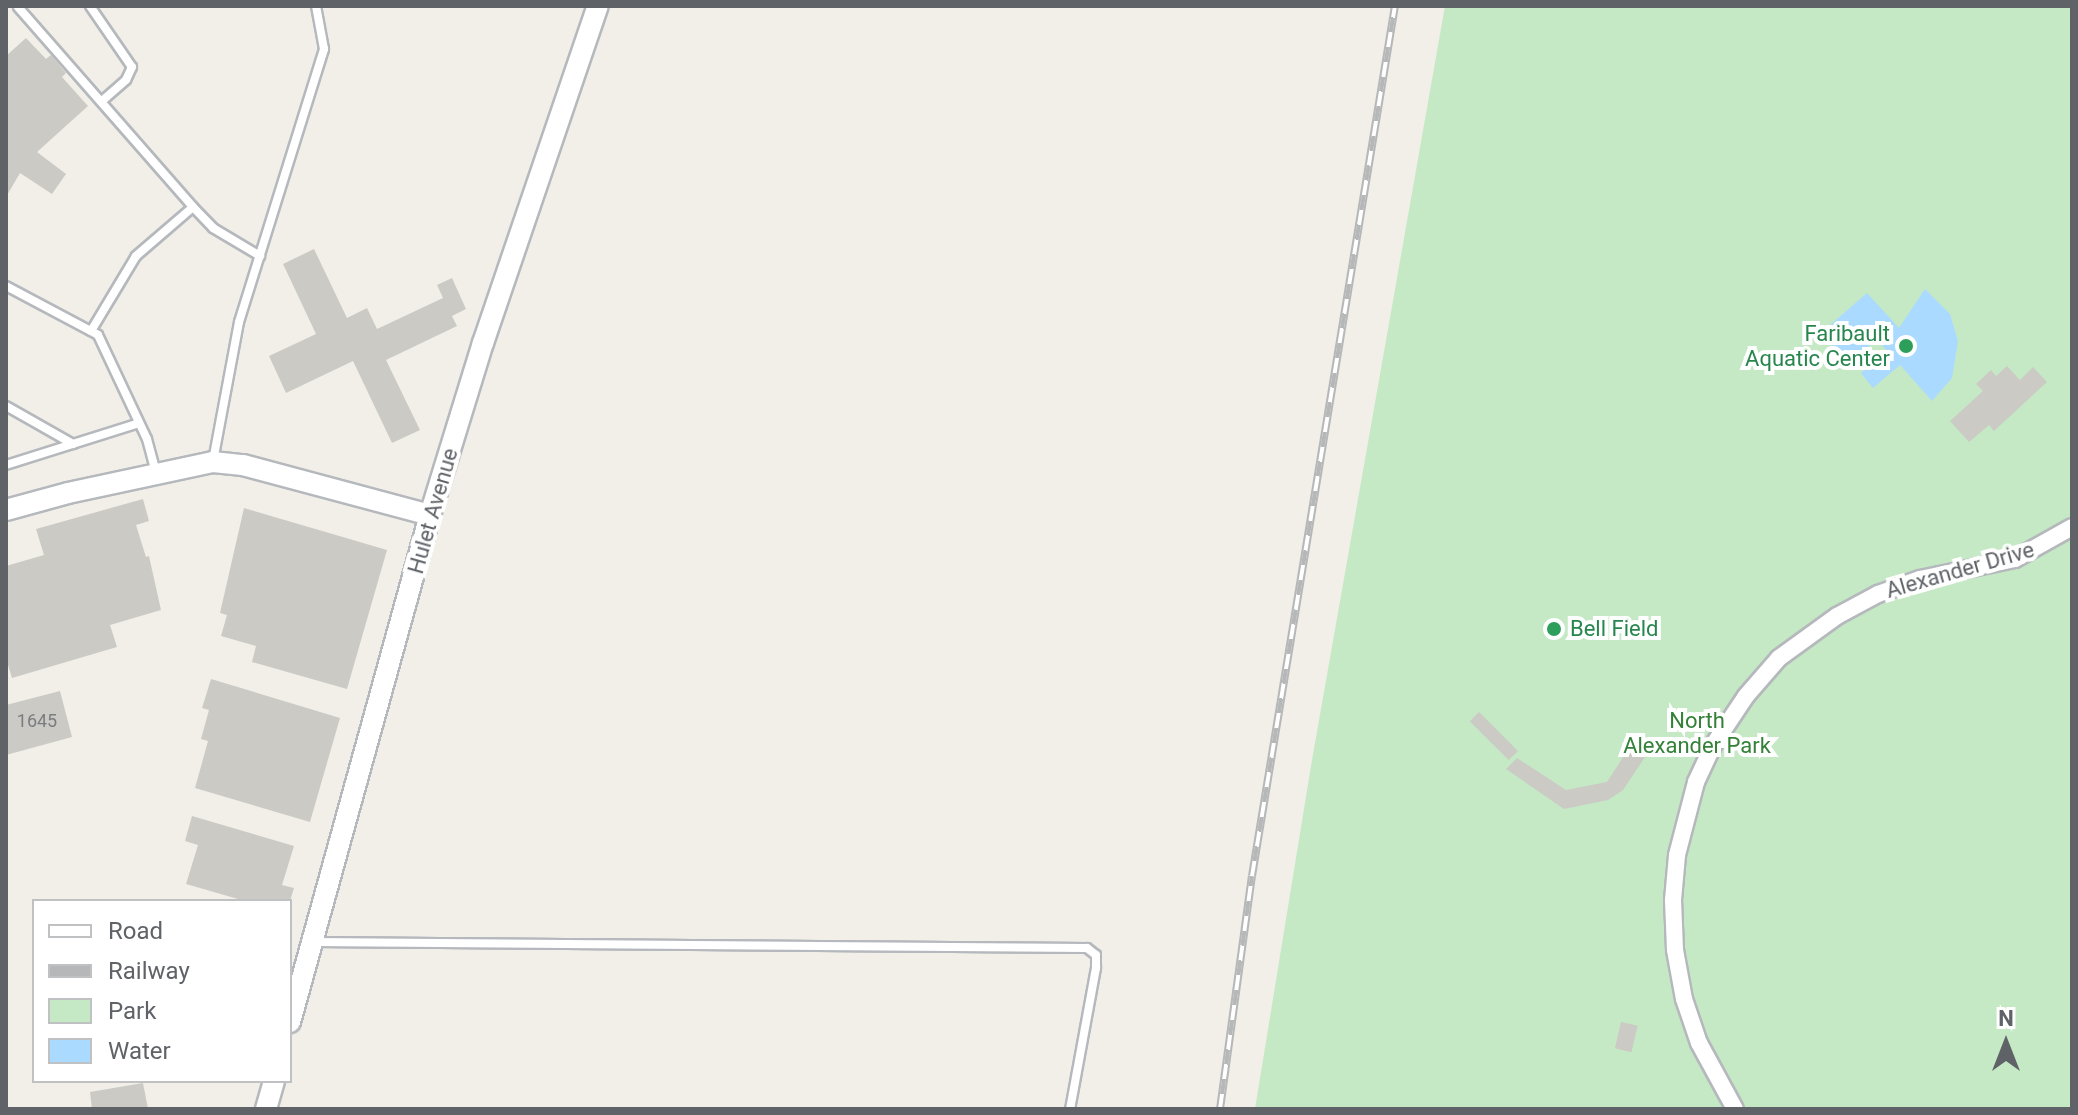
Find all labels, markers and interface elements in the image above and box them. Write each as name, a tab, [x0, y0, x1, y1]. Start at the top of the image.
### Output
place label: Faribault Aquatic Center	[1745, 320, 1890, 372]
marker: Faribault Aquatic Center	[1897, 337, 1915, 355]
street label: Hulet Avenue	[402, 445, 464, 577]
street label: Alexander Drive	[1883, 536, 2037, 604]
place label: Bell Field	[1570, 616, 1658, 642]
marker: Bell Field	[1545, 620, 1563, 638]
park label: North Alexander Park	[1623, 707, 1771, 758]
house number: 1645	[17, 710, 57, 732]
legend	[32, 899, 292, 1083]
text: Road	[108, 917, 163, 945]
text: Railway	[108, 957, 190, 985]
text: Park	[108, 997, 156, 1025]
north arrow	[1966, 1003, 2046, 1083]
text: N	[1998, 1006, 2014, 1031]
text: Water	[108, 1037, 171, 1065]

